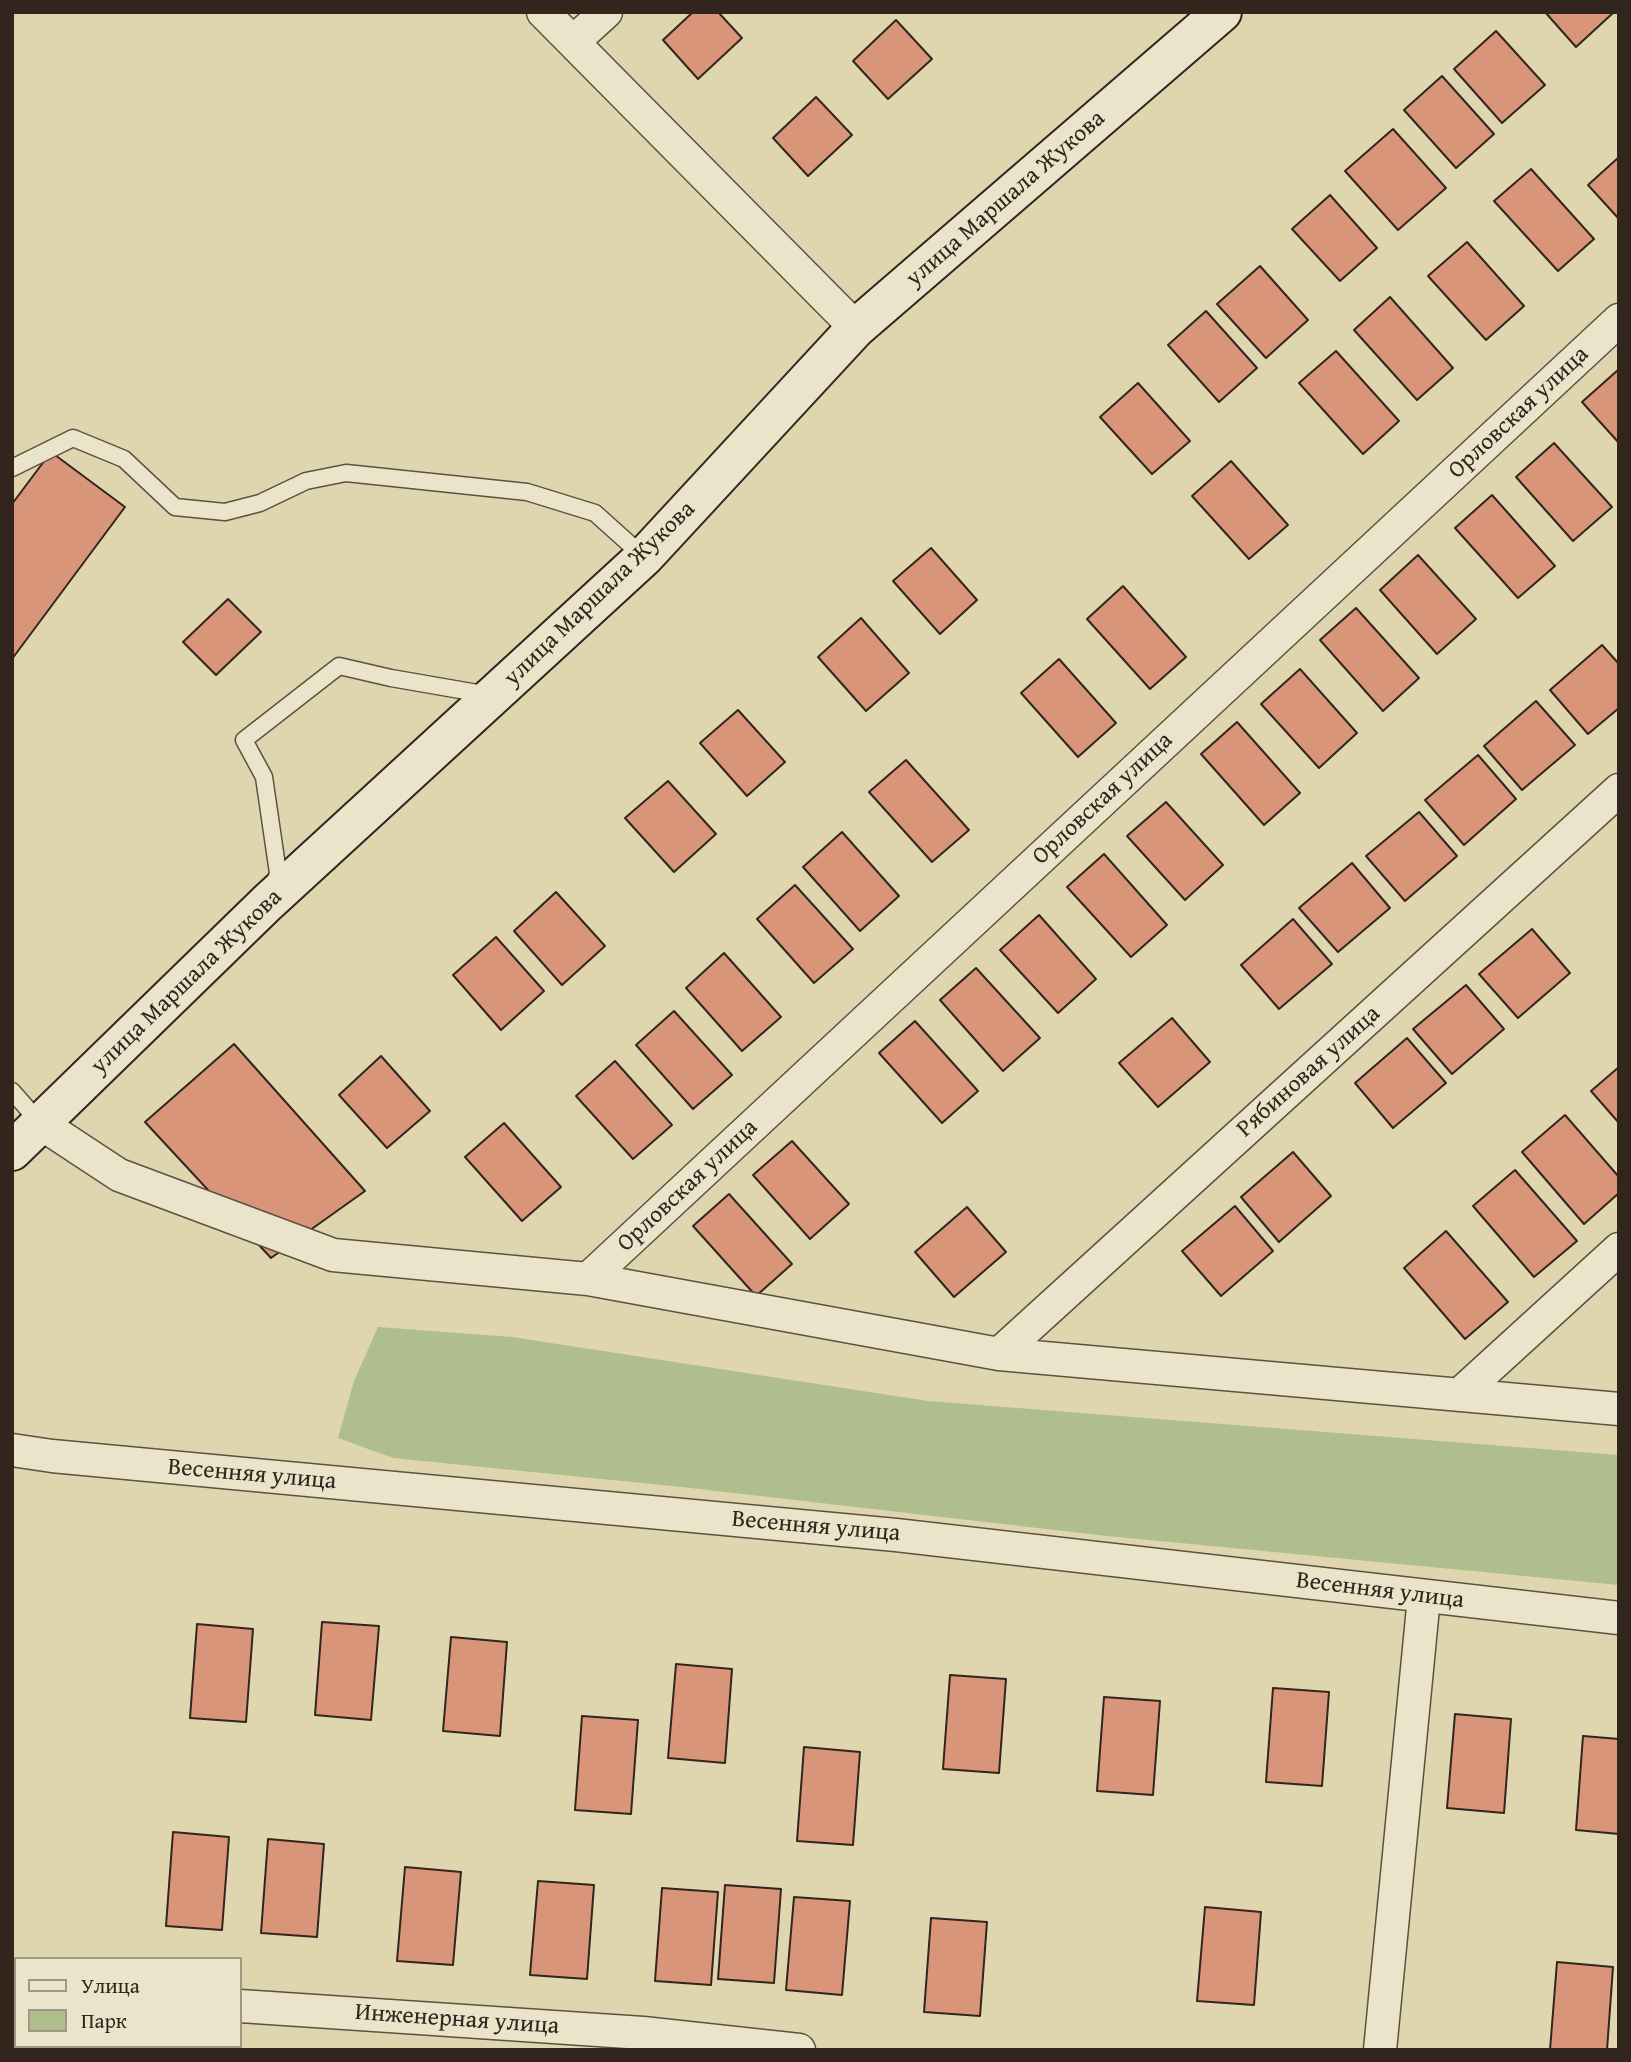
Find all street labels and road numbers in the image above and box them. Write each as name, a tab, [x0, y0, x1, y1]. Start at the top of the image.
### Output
street label: улица Маршала Жукова	[901, 105, 1111, 293]
street label: Орловская улица	[1443, 341, 1595, 485]
street label: улица Маршала Жукова	[499, 495, 701, 693]
street label: Орловская улица	[1027, 727, 1179, 871]
street label: улица Маршала Жукова	[86, 883, 288, 1081]
street label: Рябиновая улица	[1231, 1000, 1387, 1144]
street label: Орловская улица	[612, 1114, 764, 1258]
street label: Весенняя улица	[167, 1453, 337, 1497]
street label: Весенняя улица	[731, 1505, 901, 1549]
street label: Весенняя улица	[1294, 1566, 1466, 1616]
street label: Инженерная улица	[354, 1998, 560, 2042]

